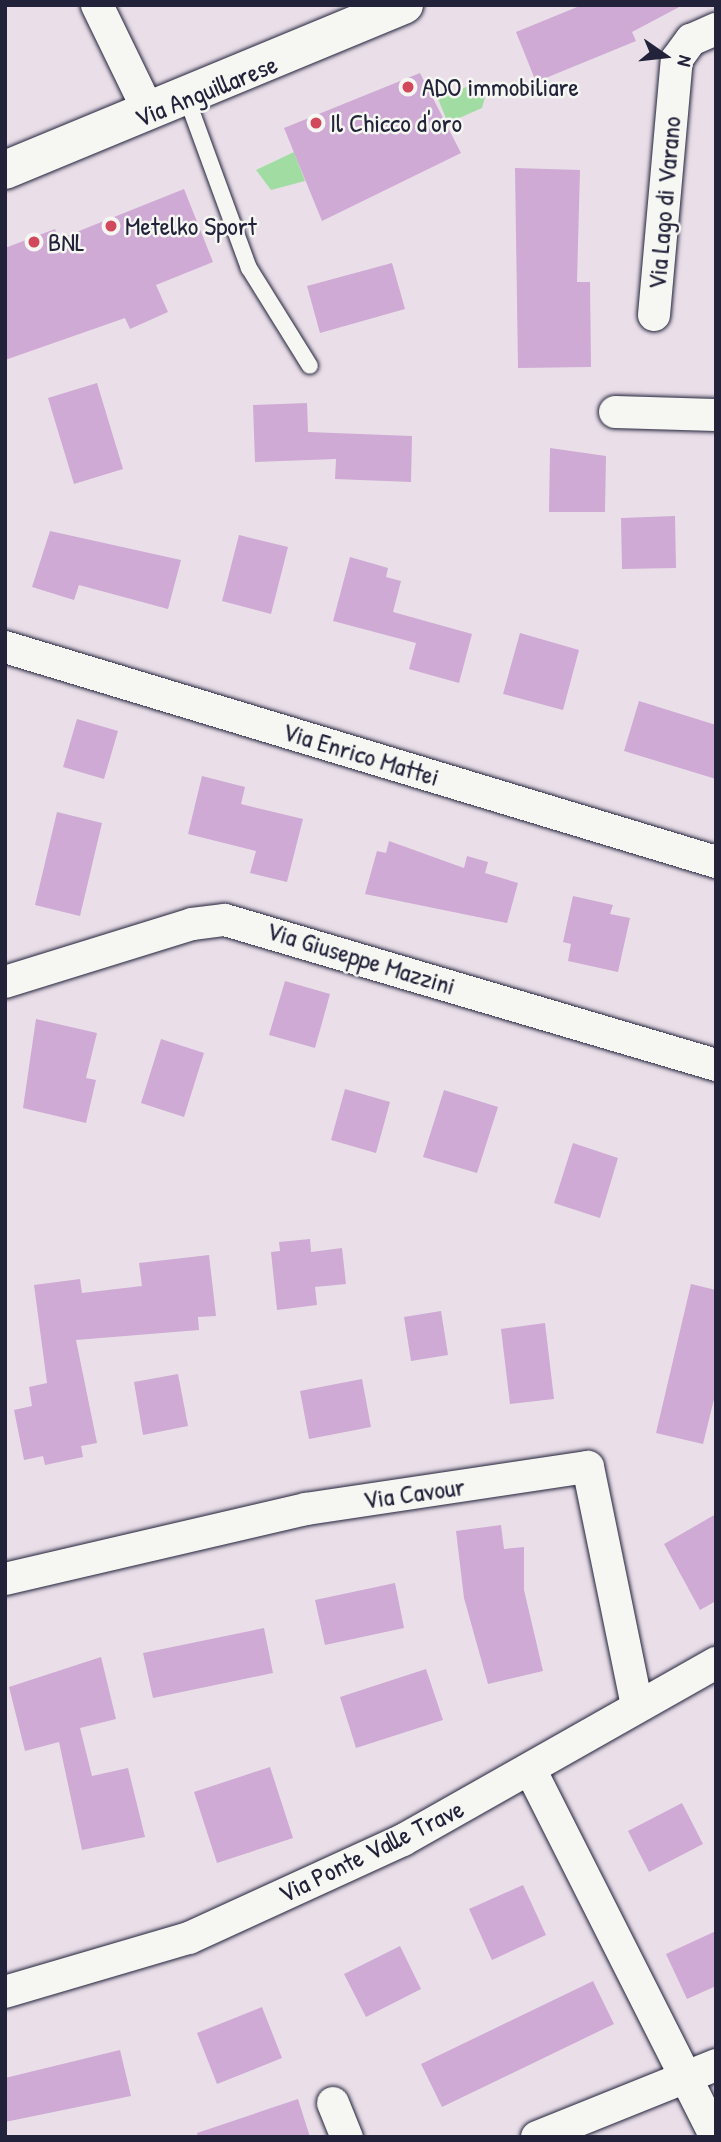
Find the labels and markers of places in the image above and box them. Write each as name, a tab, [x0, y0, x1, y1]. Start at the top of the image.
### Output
place label: ADO immobiliare	[422, 71, 579, 103]
marker: ADO immobiliare	[400, 79, 416, 95]
place label: Il Chicco d'oro	[330, 107, 462, 139]
marker: Il Chicco d'oro	[308, 115, 324, 131]
place label: Metelko Sport	[125, 210, 257, 242]
marker: Metelko Sport	[103, 218, 119, 234]
place label: BNL	[48, 226, 85, 258]
marker: BNL	[26, 234, 42, 250]

